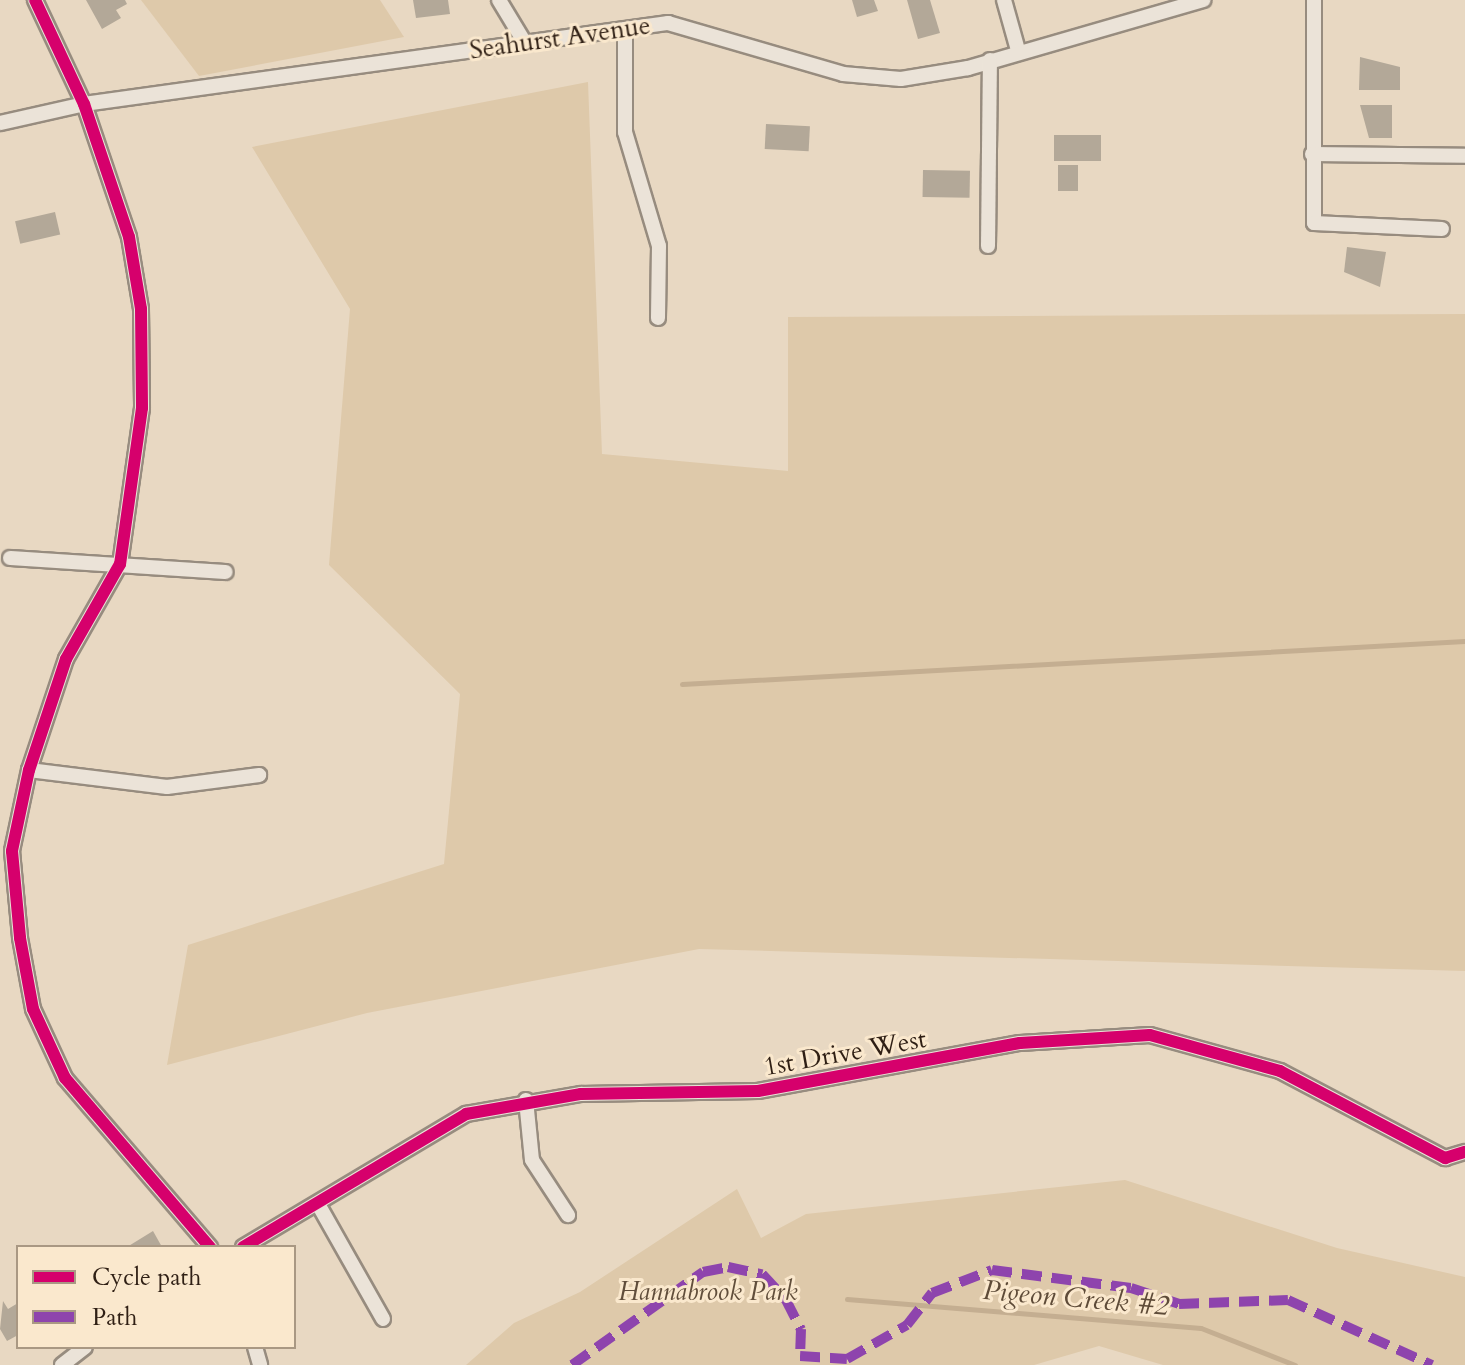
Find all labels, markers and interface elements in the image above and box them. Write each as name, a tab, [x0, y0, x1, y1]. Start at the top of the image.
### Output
street label: Seahurst Avenue	[468, 10, 652, 66]
street label: 1st Drive West	[761, 1023, 929, 1083]
legend	[16, 1245, 296, 1349]
text: Cycle path	[92, 1261, 201, 1294]
water label: Pigeon Creek #2	[981, 1273, 1171, 1323]
park label: Hannabrook Park	[618, 1276, 798, 1308]
text: Path	[92, 1301, 137, 1334]

